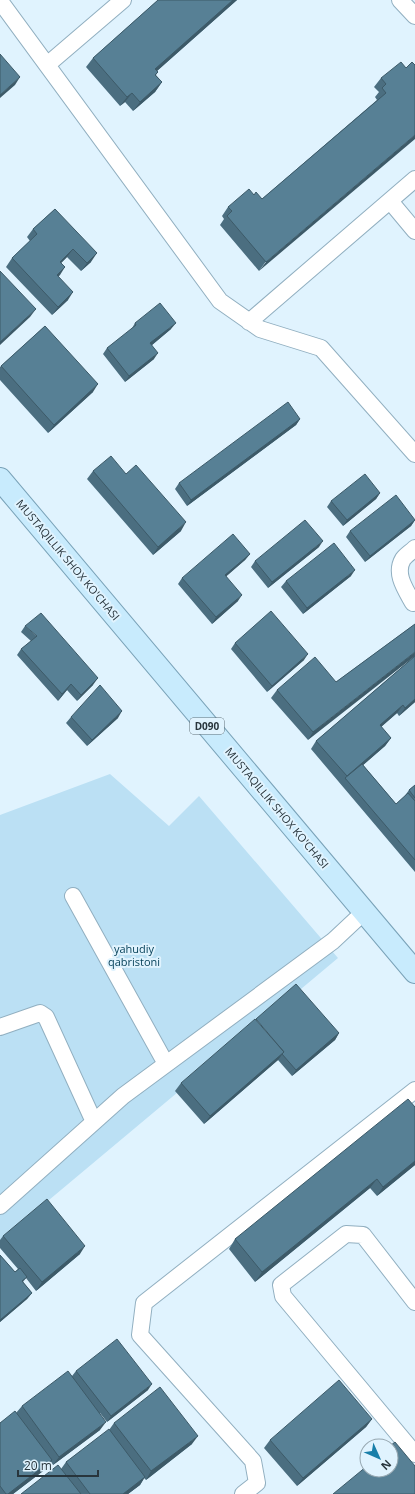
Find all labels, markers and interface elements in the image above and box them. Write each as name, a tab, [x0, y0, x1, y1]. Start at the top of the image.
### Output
street label: MUSTAQILLIK SHOX KO'CHASI	[13, 496, 123, 623]
road number: D090	[190, 718, 224, 734]
street label: MUSTAQILLIK SHOX KO'CHASI	[222, 744, 332, 871]
park label: yahudiy qabristoni	[108, 941, 160, 969]
north arrow	[359, 1438, 399, 1478]
scale bar	[18, 1452, 98, 1478]
text: 20 m	[24, 1457, 52, 1474]
text: N	[378, 1457, 395, 1474]

